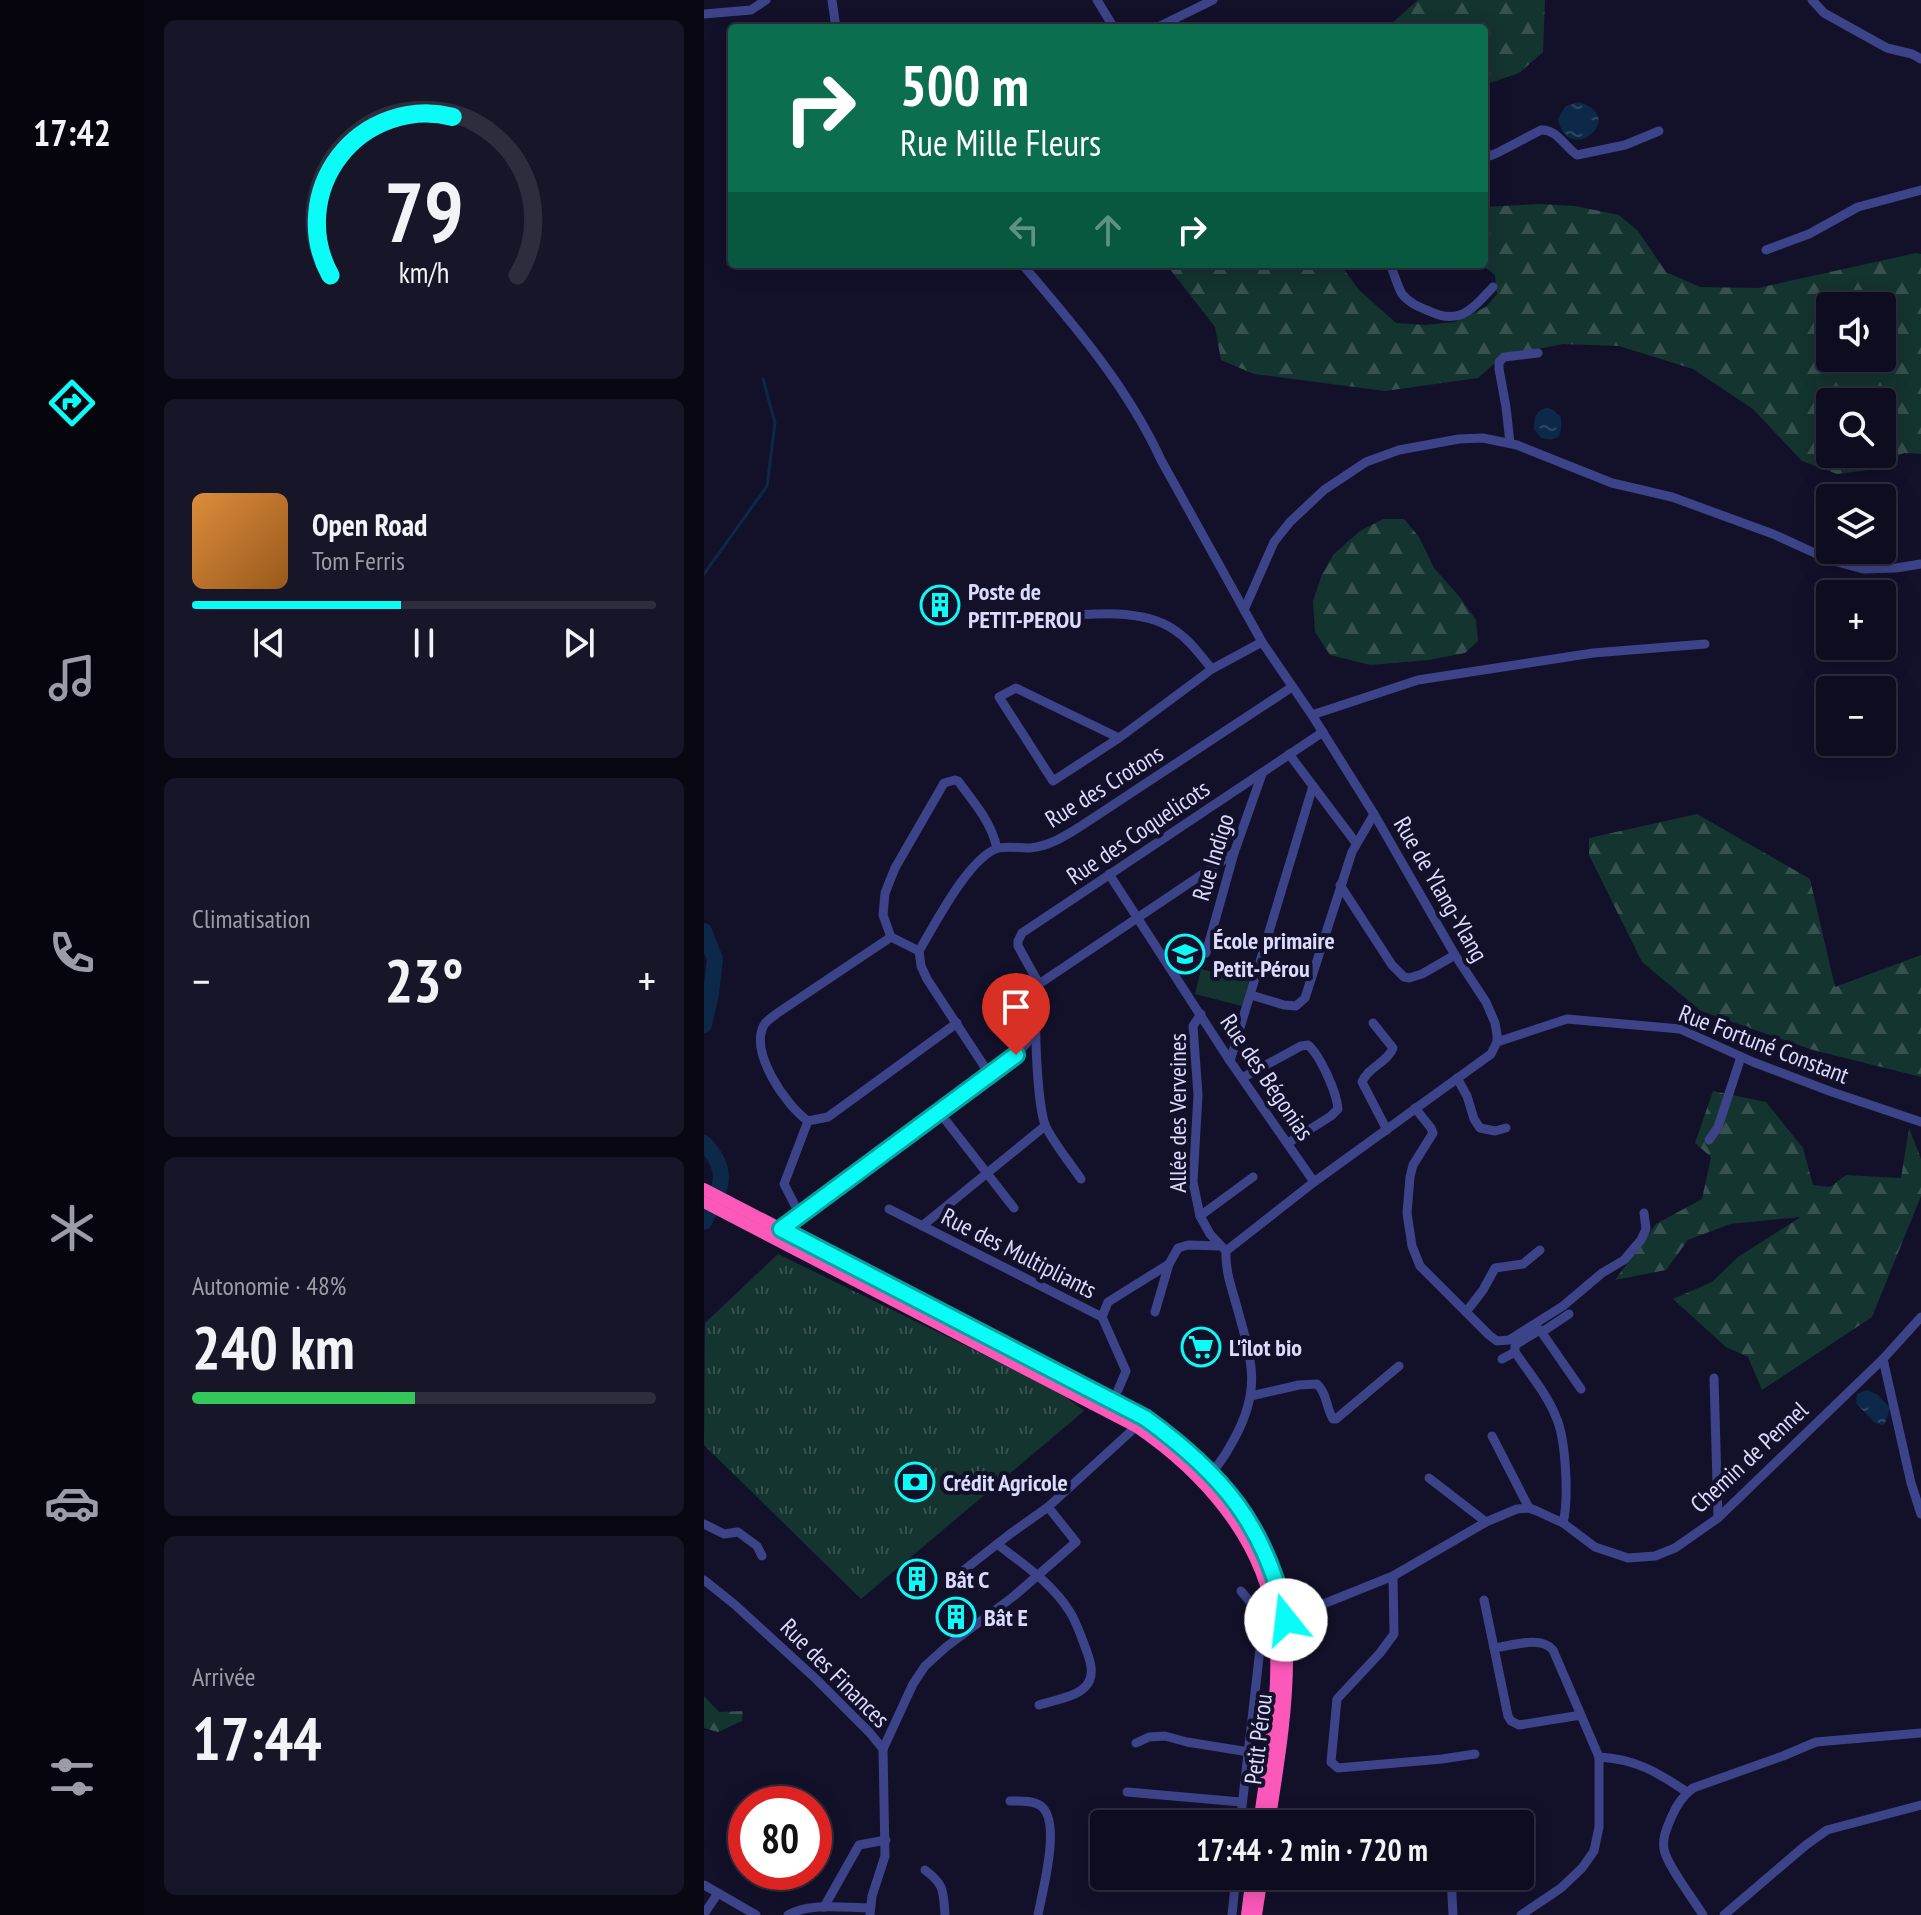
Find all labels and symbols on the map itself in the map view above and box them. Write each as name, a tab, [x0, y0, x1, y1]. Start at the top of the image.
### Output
place label: Poste de PETIT-PEROU	[968, 576, 1082, 635]
building icon: Poste de PETIT-PEROU	[919, 584, 961, 626]
street label: Rue des Crotons	[1039, 737, 1169, 835]
street label: Rue des Coquelicots	[1061, 773, 1215, 891]
street label: Rue Indigo	[1185, 810, 1241, 904]
street label: Rue de Ylang-Ylang	[1387, 811, 1495, 967]
place label: École primaire Petit-Pérou	[1213, 925, 1335, 984]
school or university icon: École primaire Petit-Pérou	[1164, 933, 1206, 975]
pin	[982, 973, 1050, 1055]
street label: Rue Fortuné Constant	[1675, 997, 1854, 1091]
street label: Rue des Bégonias	[1213, 1008, 1321, 1146]
street label: Allée des Verveines	[1162, 1033, 1193, 1193]
street label: Rue des Multipliants	[936, 1201, 1102, 1305]
supermarket icon: L'îlot bio	[1180, 1326, 1222, 1368]
place label: L'îlot bio	[1229, 1332, 1302, 1363]
street label: Chemin de Pennel	[1684, 1394, 1815, 1519]
bank icon: Crédit Agricole	[894, 1461, 936, 1503]
place label: Crédit Agricole	[943, 1467, 1068, 1498]
building icon: Bât C	[896, 1558, 938, 1600]
place label: Bât C	[945, 1564, 989, 1595]
position arrow	[1244, 1578, 1328, 1662]
building icon: Bât E	[935, 1596, 977, 1638]
place label: Bât E	[984, 1602, 1028, 1633]
street label: Rue des Finances	[774, 1612, 896, 1734]
street label: Petit Pérou	[1237, 1692, 1279, 1786]
speed limit sign: 80	[728, 1786, 832, 1890]

